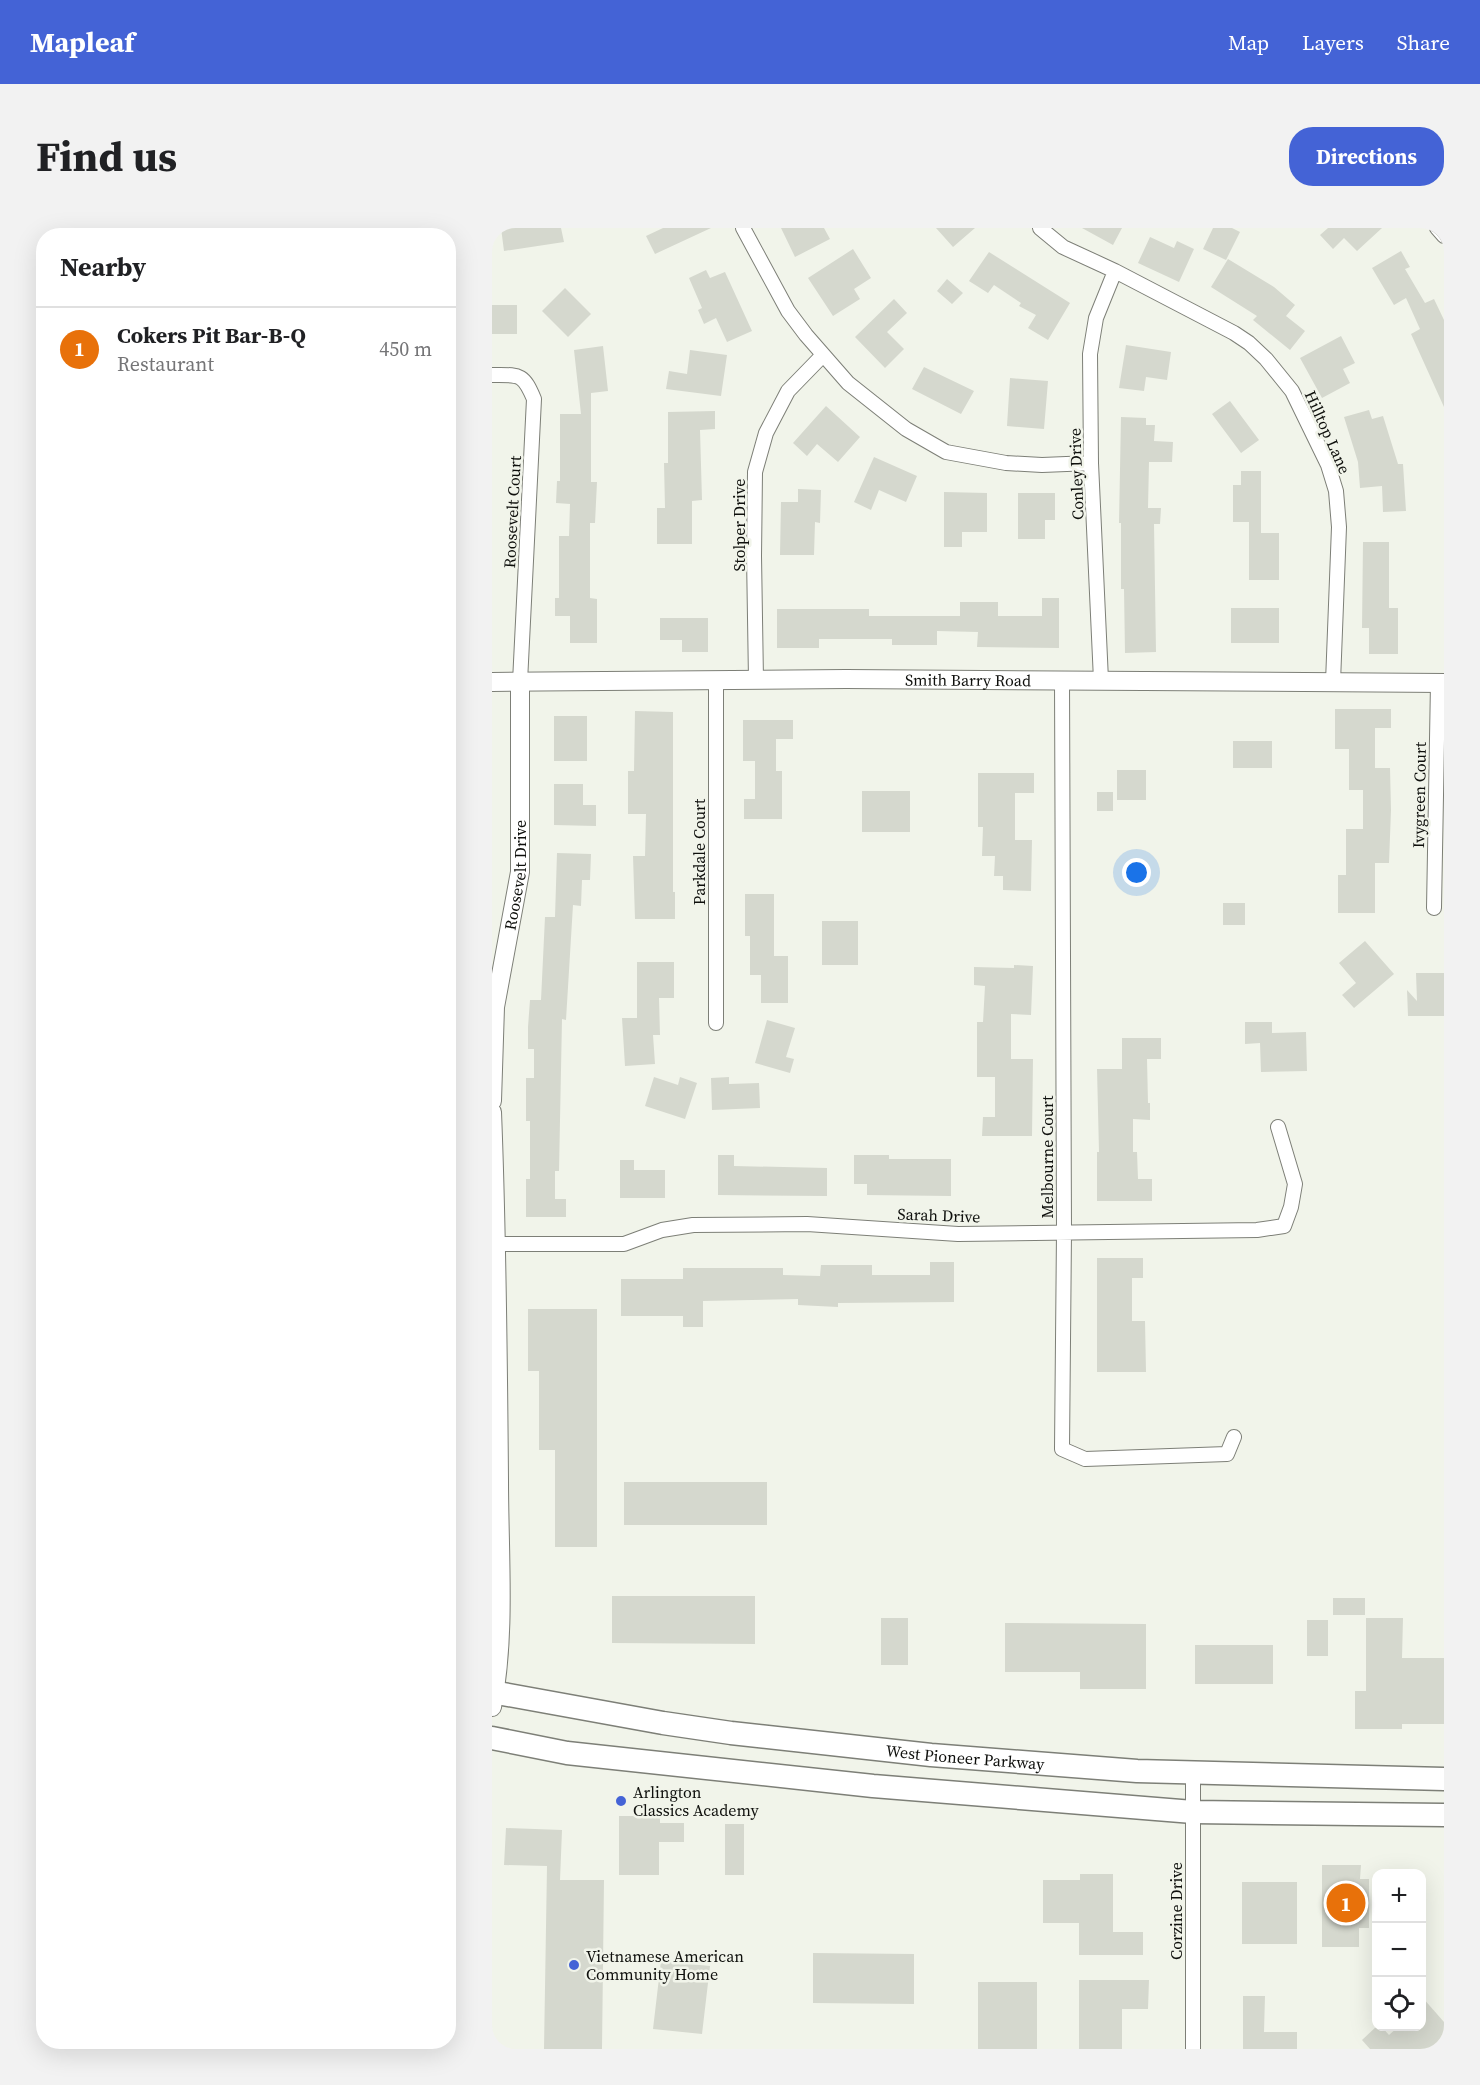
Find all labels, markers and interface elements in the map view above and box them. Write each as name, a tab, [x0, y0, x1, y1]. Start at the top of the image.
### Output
text: Mapleaf	[30, 23, 134, 61]
text: Map	[1228, 28, 1269, 57]
text: Layers	[1302, 28, 1364, 57]
text: Share	[1397, 28, 1450, 57]
text: Find us	[36, 127, 177, 185]
button: Directions	[1289, 127, 1444, 186]
text: Nearby	[60, 249, 146, 285]
text: Cokers Pit Bar-B-Q	[117, 320, 306, 350]
text: 1	[74, 335, 85, 363]
text: 450 m	[379, 335, 432, 363]
text: Restaurant	[117, 350, 214, 378]
street label: Hilltop Lane	[1300, 387, 1356, 477]
street label: Conley Drive	[1063, 428, 1089, 520]
street label: Roosevelt Court	[498, 454, 526, 569]
street label: Stolper Drive	[728, 479, 750, 571]
street label: Smith Barry Road	[905, 668, 1031, 691]
street label: Ivygreen Court	[1407, 741, 1431, 848]
street label: Parkdale Court	[688, 798, 710, 905]
street label: Roosevelt Drive	[498, 820, 531, 932]
your location	[1122, 858, 1151, 887]
street label: Melbourne Court	[1036, 1095, 1058, 1218]
street label: Sarah Drive	[897, 1203, 981, 1227]
street label: West Pioneer Parkway	[885, 1739, 1046, 1775]
place label: Arlington Classics Academy	[633, 1781, 759, 1821]
marker: Arlington Classics Academy	[614, 1794, 628, 1808]
street label: Corzine Drive	[1165, 1862, 1187, 1960]
map controls	[1372, 1869, 1426, 2031]
button: +	[1372, 1869, 1426, 1923]
pin: 1	[1326, 1880, 1366, 1926]
button: −	[1372, 1923, 1426, 1977]
place label: Vietnamese American Community Home	[586, 1945, 744, 1985]
marker: Vietnamese American Community Home	[567, 1958, 581, 1972]
button: locate	[1372, 1977, 1426, 2031]

